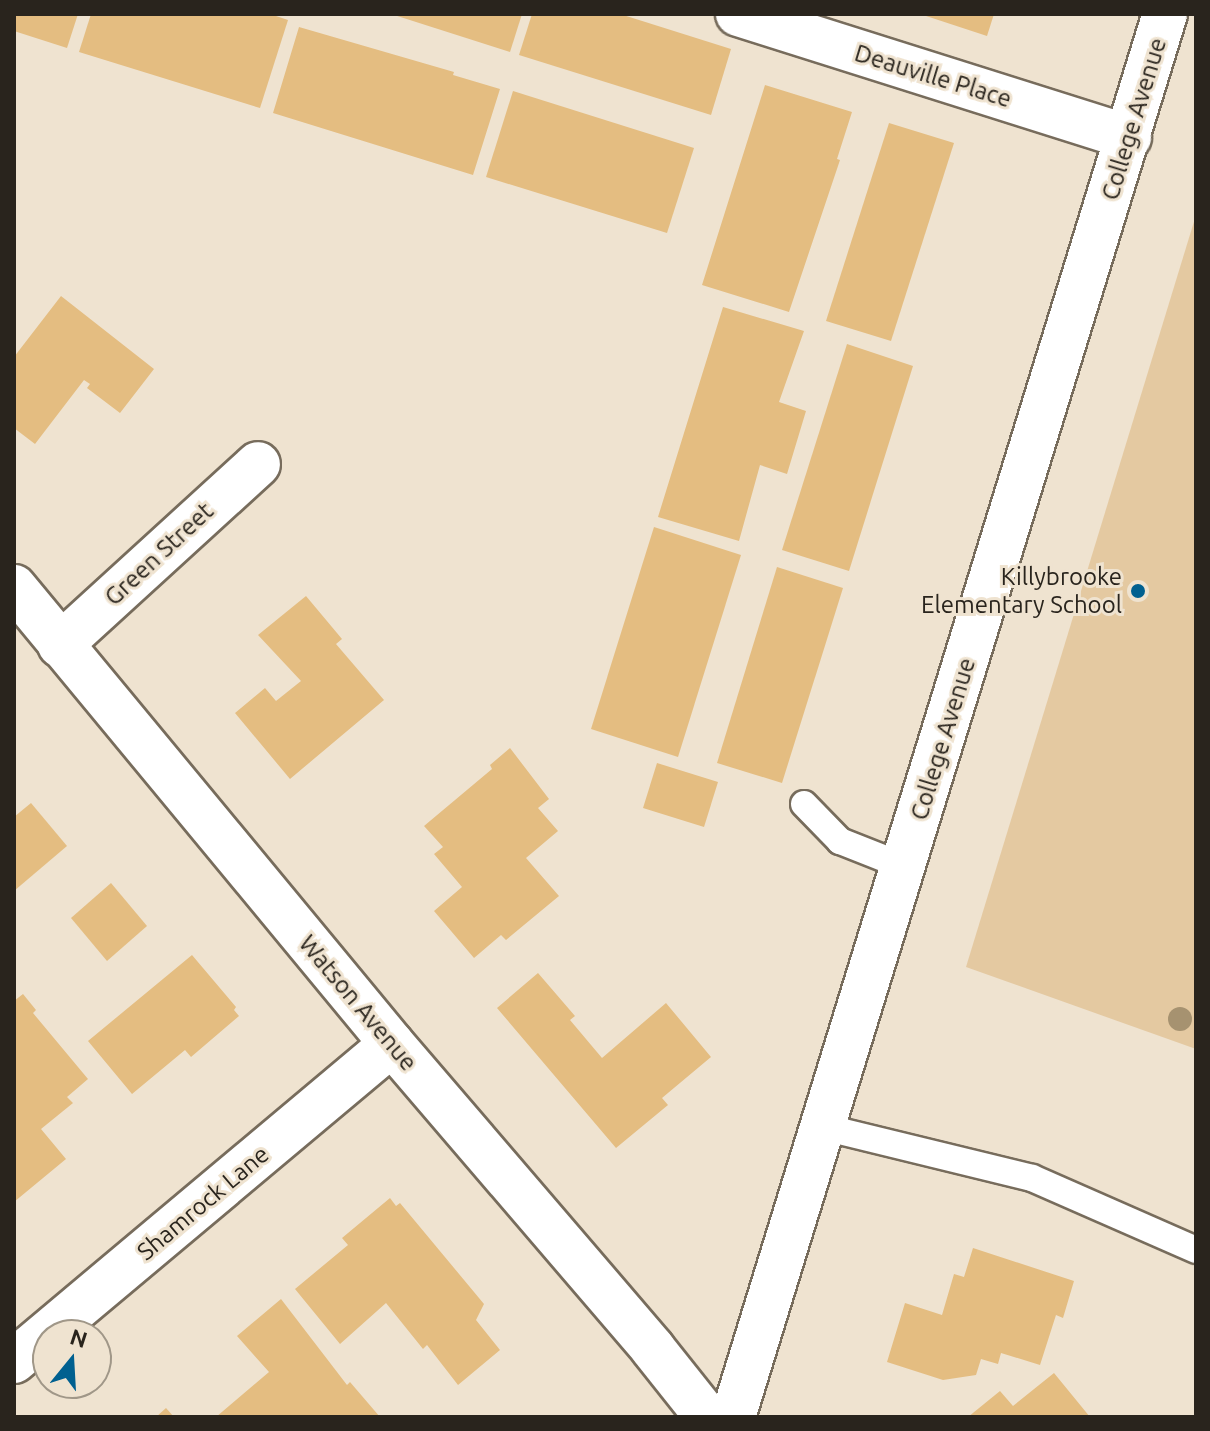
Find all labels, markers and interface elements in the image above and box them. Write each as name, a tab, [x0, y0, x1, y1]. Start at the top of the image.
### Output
street label: College Avenue	[1096, 34, 1172, 204]
street label: Deauville Place	[851, 38, 1015, 114]
street label: Green Street	[99, 497, 219, 611]
place label: Killybrooke Elementary School	[921, 563, 1122, 619]
marker: Killybrooke Elementary School	[1129, 582, 1147, 600]
street label: College Avenue	[905, 654, 981, 824]
street label: Watson Avenue	[293, 929, 423, 1077]
street label: Shamrock Lane	[131, 1140, 275, 1266]
north arrow	[32, 1319, 112, 1399]
text: N	[67, 1323, 91, 1352]

